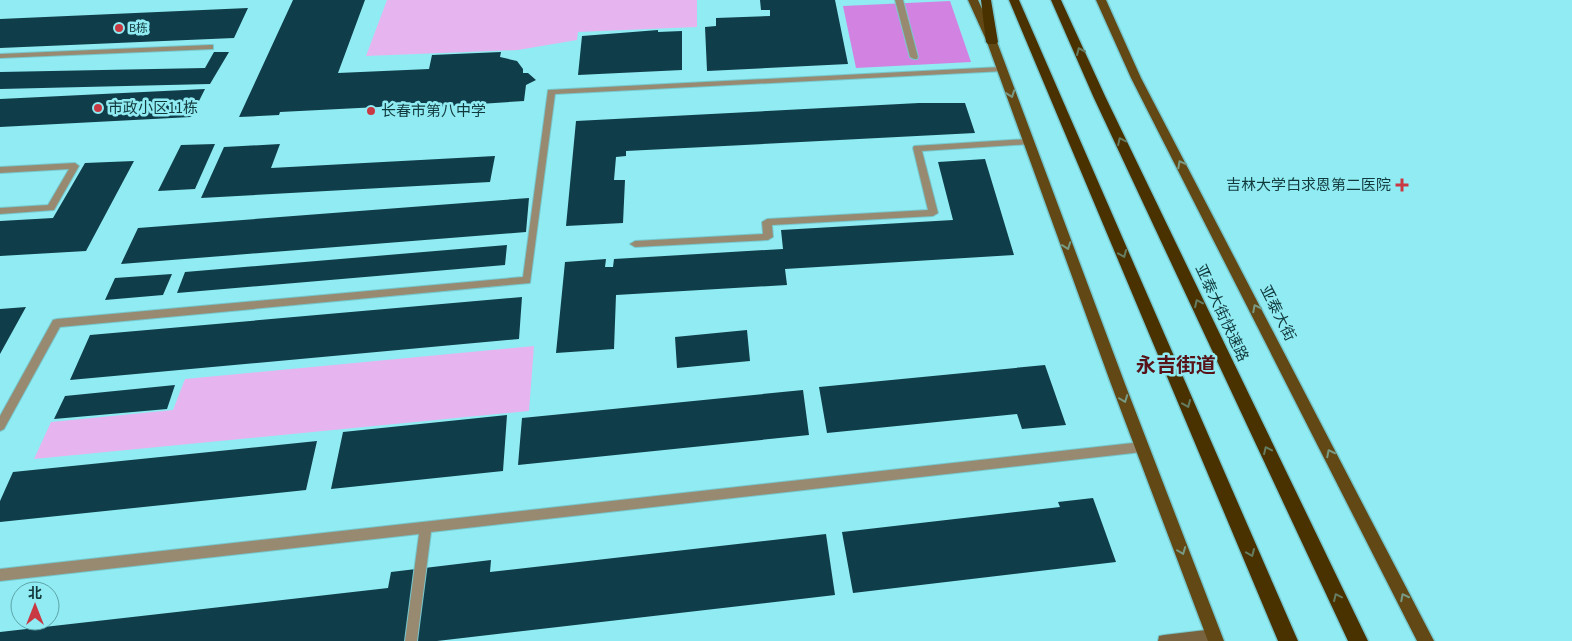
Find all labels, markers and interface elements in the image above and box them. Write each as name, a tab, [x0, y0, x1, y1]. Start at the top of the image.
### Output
place label: B栋	[129, 20, 148, 37]
marker: B栋	[113, 22, 125, 34]
one-way arrow	[1075, 47, 1086, 56]
one-way arrow	[1005, 89, 1015, 98]
place label: 市政小区11栋	[108, 98, 198, 119]
place label: 长春市第八中学	[381, 101, 486, 122]
marker: 市政小区11栋	[92, 102, 104, 114]
marker: 长春市第八中学	[365, 105, 377, 117]
one-way arrow	[1117, 137, 1127, 146]
one-way arrow	[1177, 160, 1187, 169]
place label: 吉林大学白求恩第二医院	[1226, 175, 1391, 196]
marker: 吉林大学白求恩第二医院	[1395, 178, 1409, 192]
one-way arrow	[1061, 242, 1071, 250]
one-way arrow	[1117, 249, 1128, 258]
street label: 亚泰大街快速路	[1190, 261, 1253, 365]
street label: 亚泰大街	[1255, 282, 1301, 345]
one-way arrow	[1194, 299, 1204, 308]
one-way arrow	[1252, 304, 1262, 313]
district label: 永吉街道	[1136, 352, 1216, 380]
one-way arrow	[1118, 394, 1128, 403]
one-way arrow	[1181, 399, 1192, 408]
one-way arrow	[1263, 446, 1274, 455]
one-way arrow	[1326, 449, 1336, 458]
one-way arrow	[1176, 546, 1186, 554]
one-way arrow	[1245, 548, 1255, 557]
north arrow	[10, 581, 60, 631]
text: 北	[28, 584, 42, 604]
one-way arrow	[1333, 593, 1343, 602]
one-way arrow	[1400, 594, 1410, 603]

